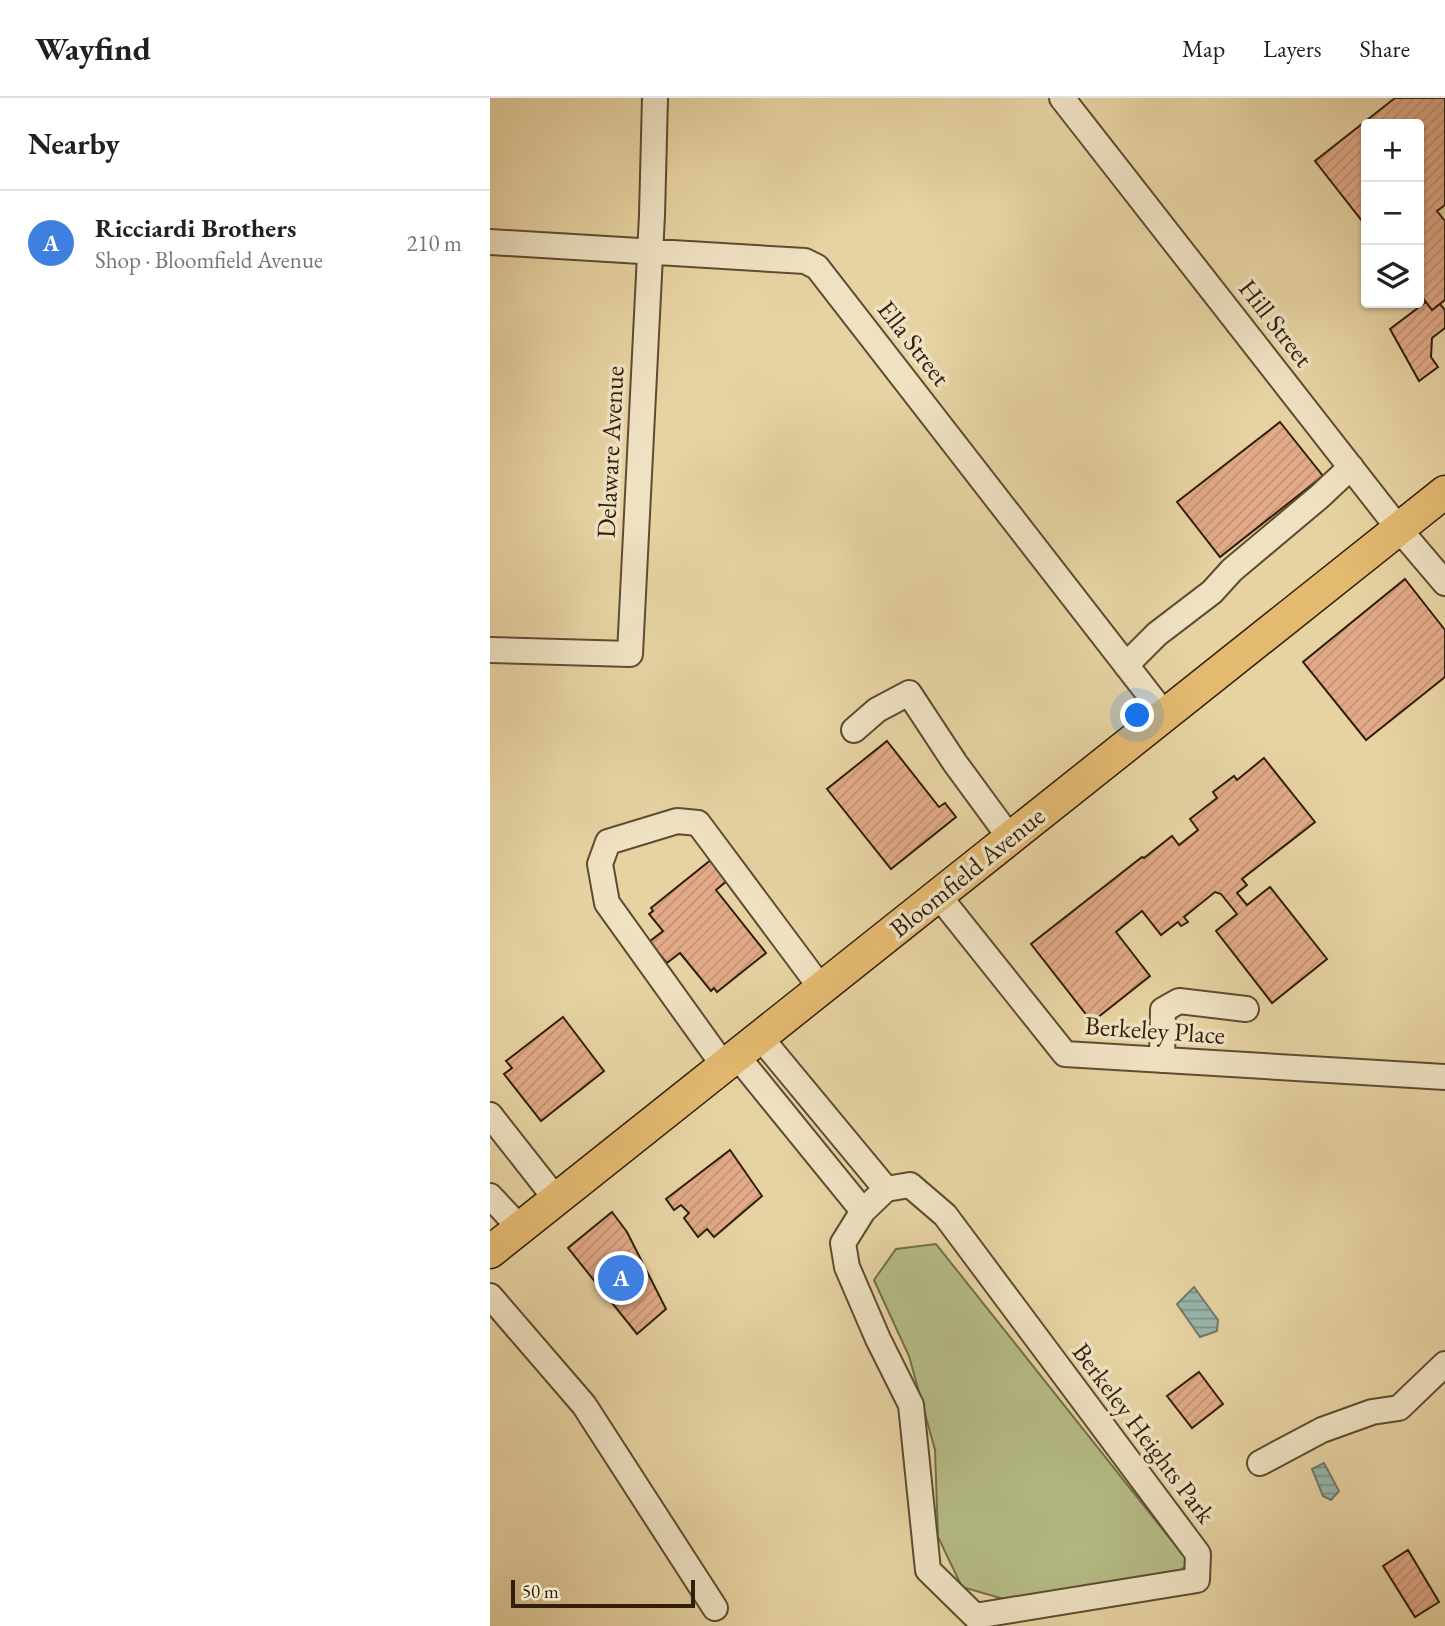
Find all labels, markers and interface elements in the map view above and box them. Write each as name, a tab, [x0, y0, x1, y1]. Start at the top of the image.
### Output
text: Wayfind	[35, 27, 151, 70]
text: Map	[1182, 33, 1225, 64]
text: Layers	[1263, 33, 1322, 64]
text: Share	[1360, 33, 1410, 64]
map controls	[1361, 119, 1424, 308]
button: +	[1361, 119, 1424, 182]
text: Nearby	[28, 124, 120, 163]
button: −	[1361, 182, 1424, 245]
text: Ricciardi Brothers	[95, 211, 296, 245]
text: A	[43, 228, 59, 258]
text: 210 m	[406, 228, 462, 258]
text: Shop · Bloomfield Avenue	[95, 245, 323, 275]
button: layers	[1361, 245, 1424, 308]
street label: Hill Street	[1231, 272, 1321, 374]
street label: Ella Street	[870, 293, 958, 393]
street label: Delaware Avenue	[589, 365, 631, 539]
your location	[1120, 698, 1154, 732]
street label: Bloomfield Avenue	[882, 799, 1052, 945]
street label: Berkeley Place	[1084, 1008, 1226, 1052]
pin: A	[598, 1252, 644, 1304]
street label: Berkeley Heights Park	[1065, 1336, 1224, 1531]
scale bar	[511, 1577, 695, 1609]
text: 50 m	[522, 1579, 559, 1604]

